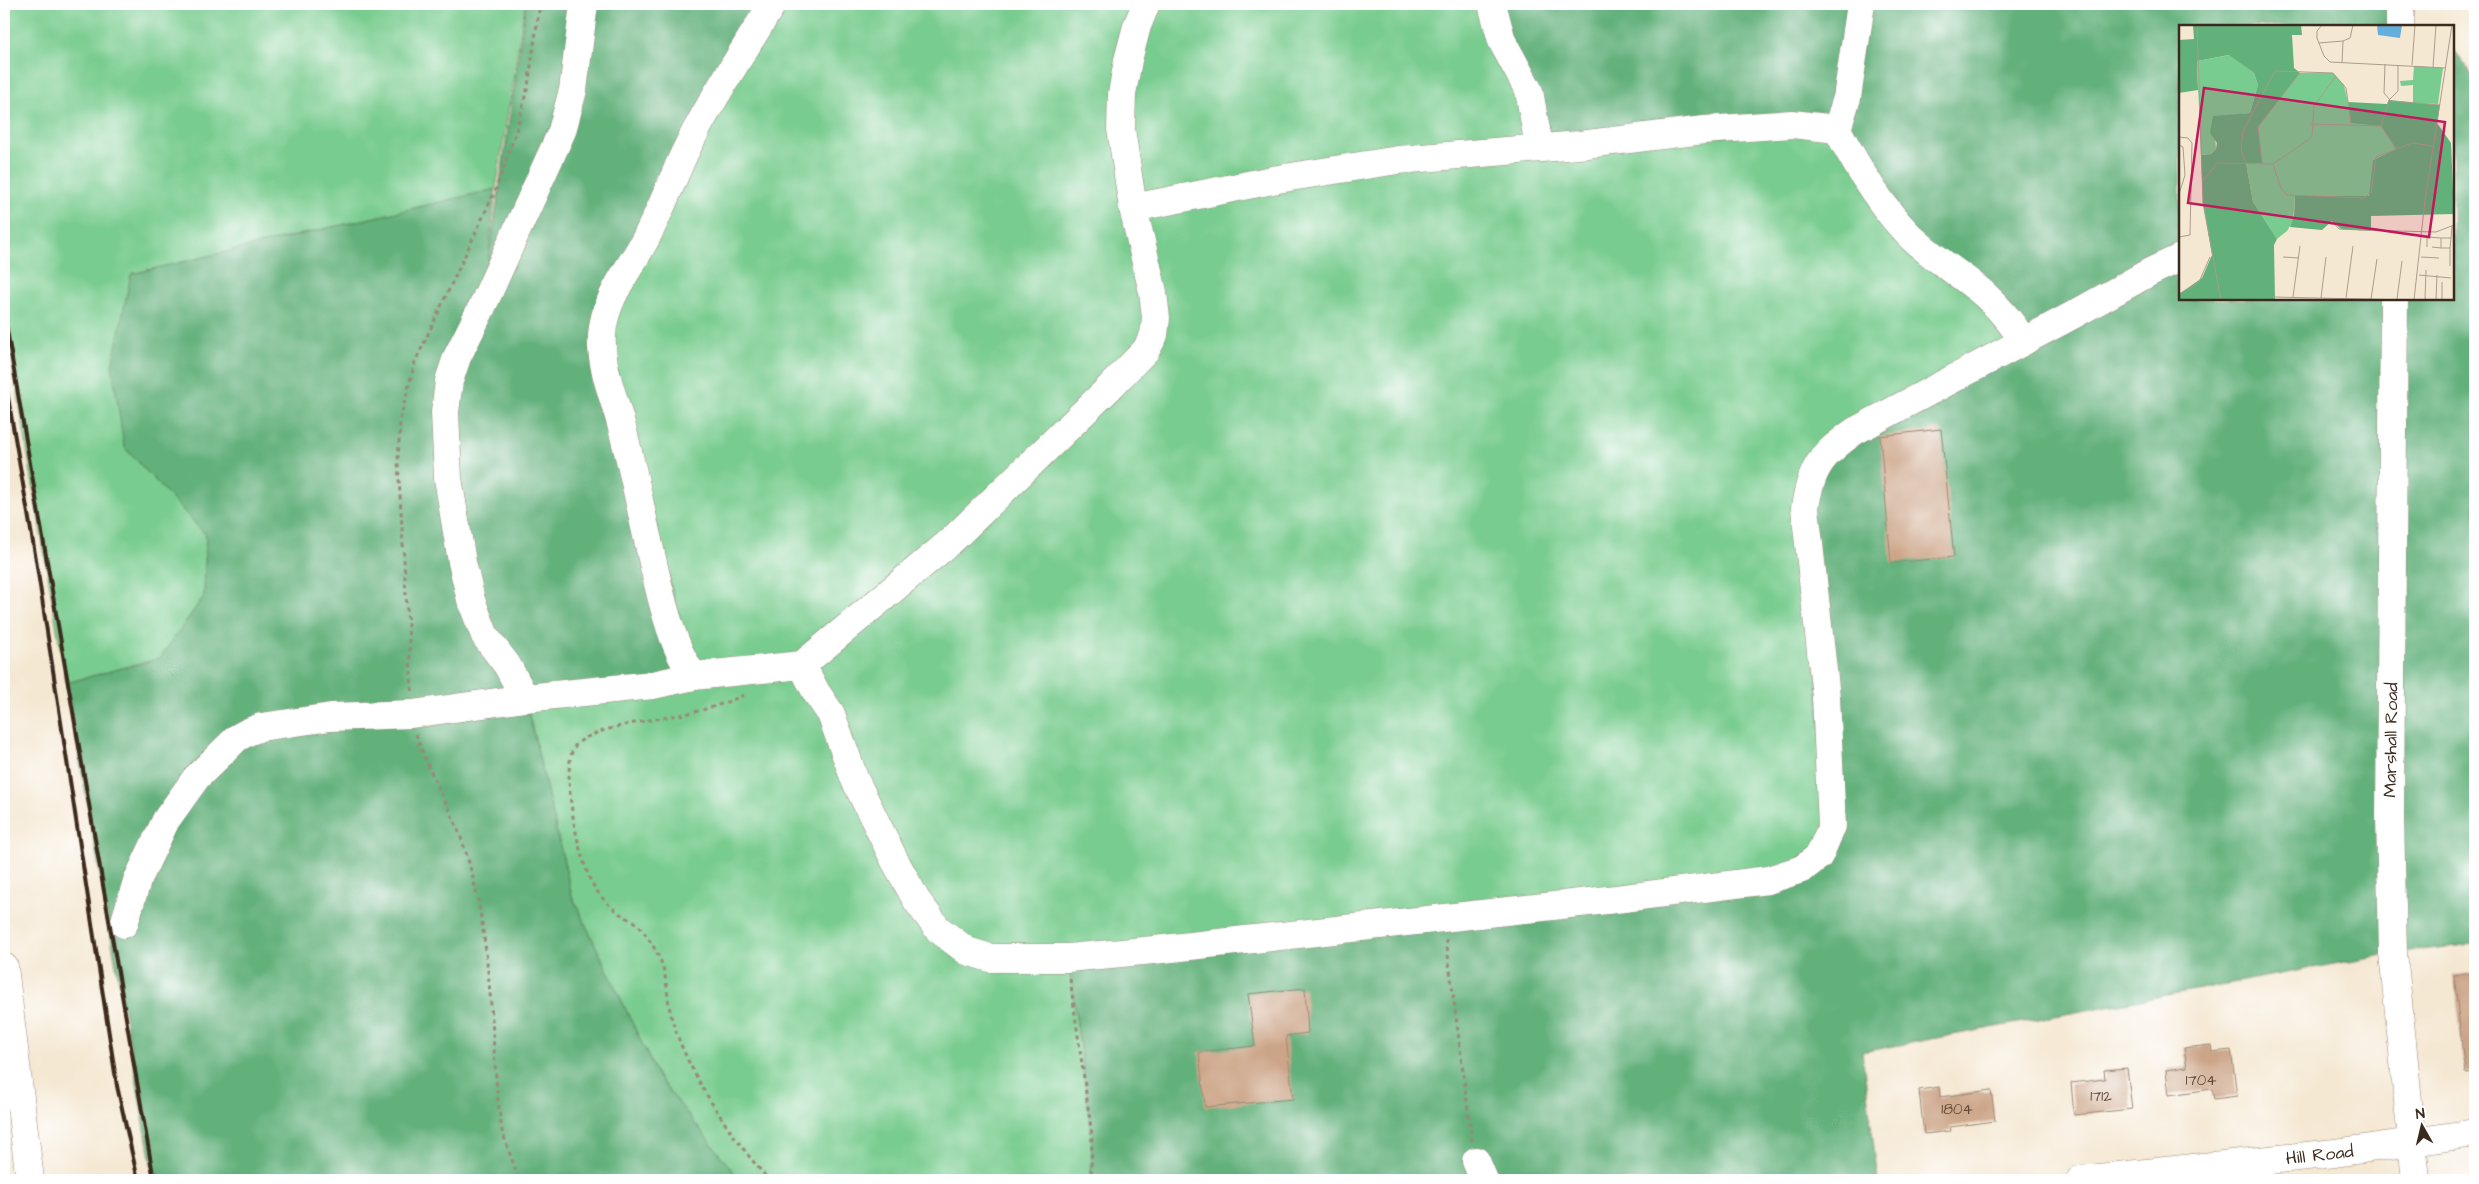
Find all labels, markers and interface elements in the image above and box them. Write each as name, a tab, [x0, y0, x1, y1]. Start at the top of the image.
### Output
inset map	[2179, 25, 2454, 300]
street label: Marshall Road	[2377, 682, 2405, 798]
house number: 1704	[2186, 1070, 2216, 1091]
house number: 1712	[2090, 1086, 2112, 1107]
house number: 1804	[1941, 1099, 1973, 1120]
north arrow	[2396, 1102, 2446, 1152]
text: N	[2415, 1104, 2426, 1125]
street label: Hill Road	[2285, 1138, 2355, 1171]

